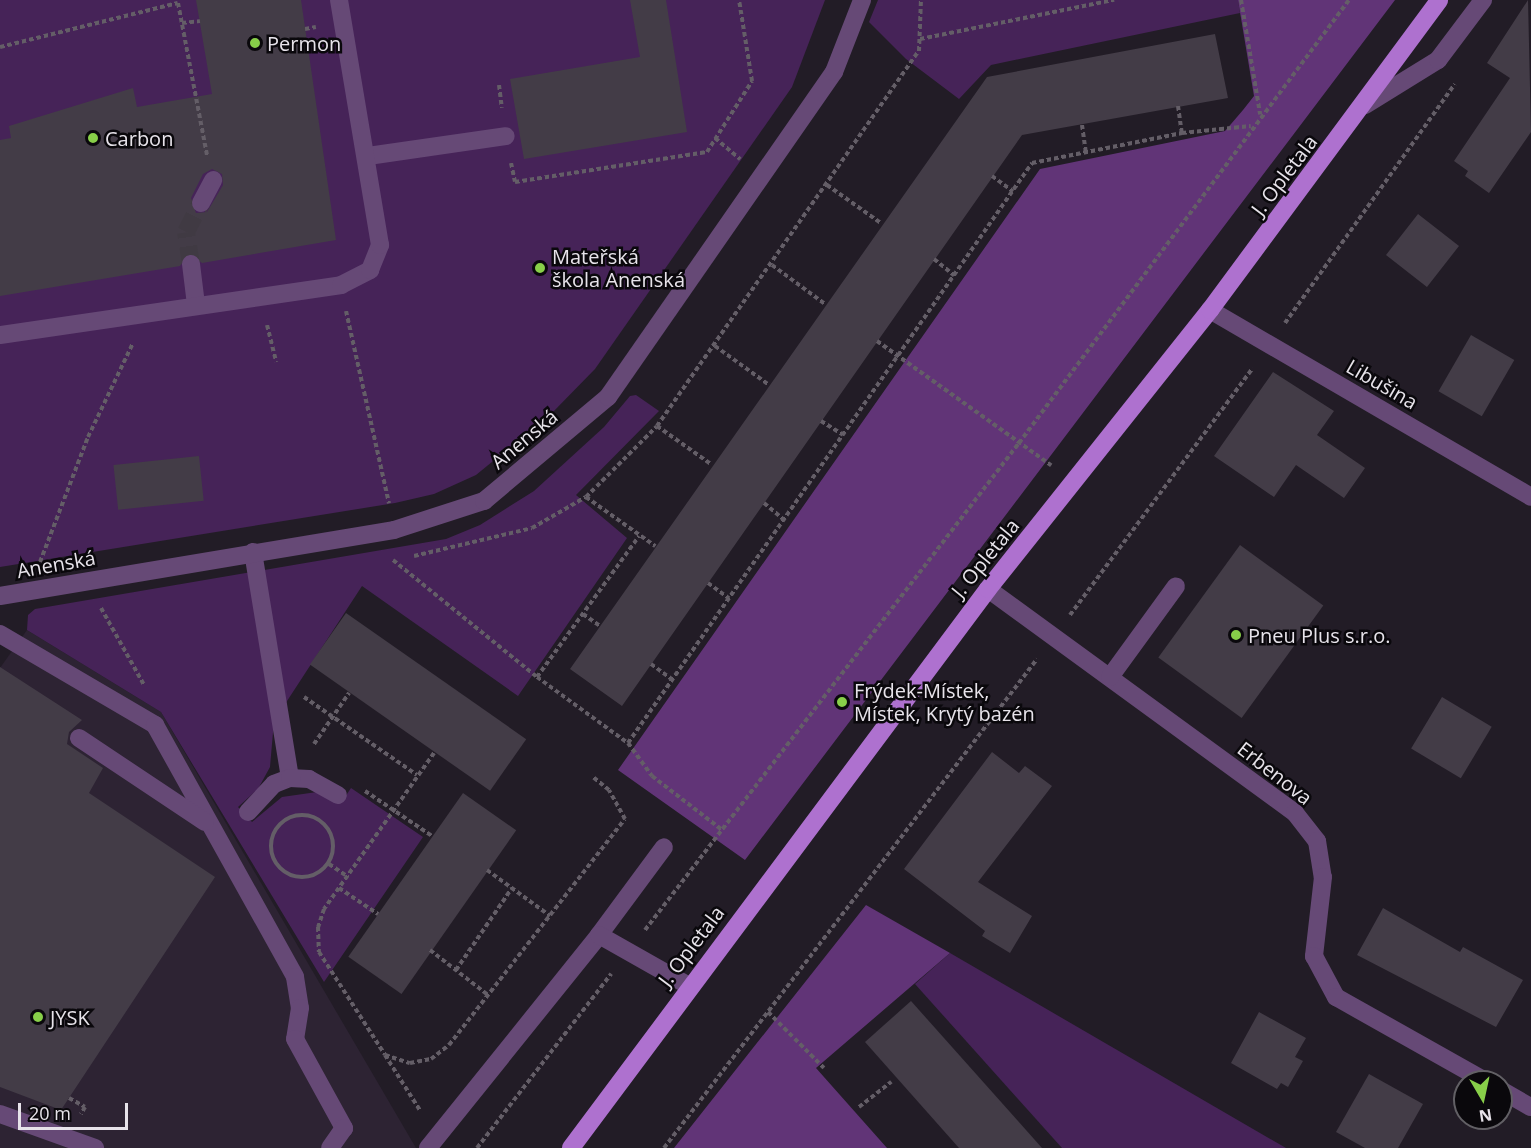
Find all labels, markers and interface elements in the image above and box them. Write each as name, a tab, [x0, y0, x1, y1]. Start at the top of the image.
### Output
place label: Permon	[267, 31, 341, 55]
marker: Permon	[248, 36, 262, 50]
place label: Carbon	[105, 126, 173, 150]
street label: J. Opletala	[1246, 130, 1322, 220]
marker: Carbon	[86, 131, 100, 145]
place label: Mateřská škola Anenská	[552, 244, 685, 291]
marker: Mateřská škola Anenská	[533, 261, 547, 275]
street label: Libušina	[1342, 354, 1422, 414]
street label: Anenská	[486, 404, 562, 474]
street label: J. Opletala	[946, 514, 1024, 602]
street label: Anenská	[15, 545, 97, 583]
place label: Pneu Plus s.r.o.	[1248, 623, 1391, 647]
marker: Pneu Plus s.r.o.	[1229, 628, 1243, 642]
place label: Frýdek-Místek, Místek, Krytý bazén	[854, 678, 1035, 725]
marker: Frýdek-Místek, Místek, Krytý bazén	[835, 695, 849, 709]
street label: Erbenova	[1233, 736, 1317, 810]
street label: J. Opletala	[653, 901, 729, 991]
place label: JYSK	[50, 1005, 90, 1029]
marker: JYSK	[31, 1010, 45, 1024]
north arrow	[1453, 1070, 1513, 1130]
scale bar	[21, 1091, 130, 1129]
text: 20 m	[29, 1101, 71, 1125]
text: N	[1477, 1104, 1494, 1128]

